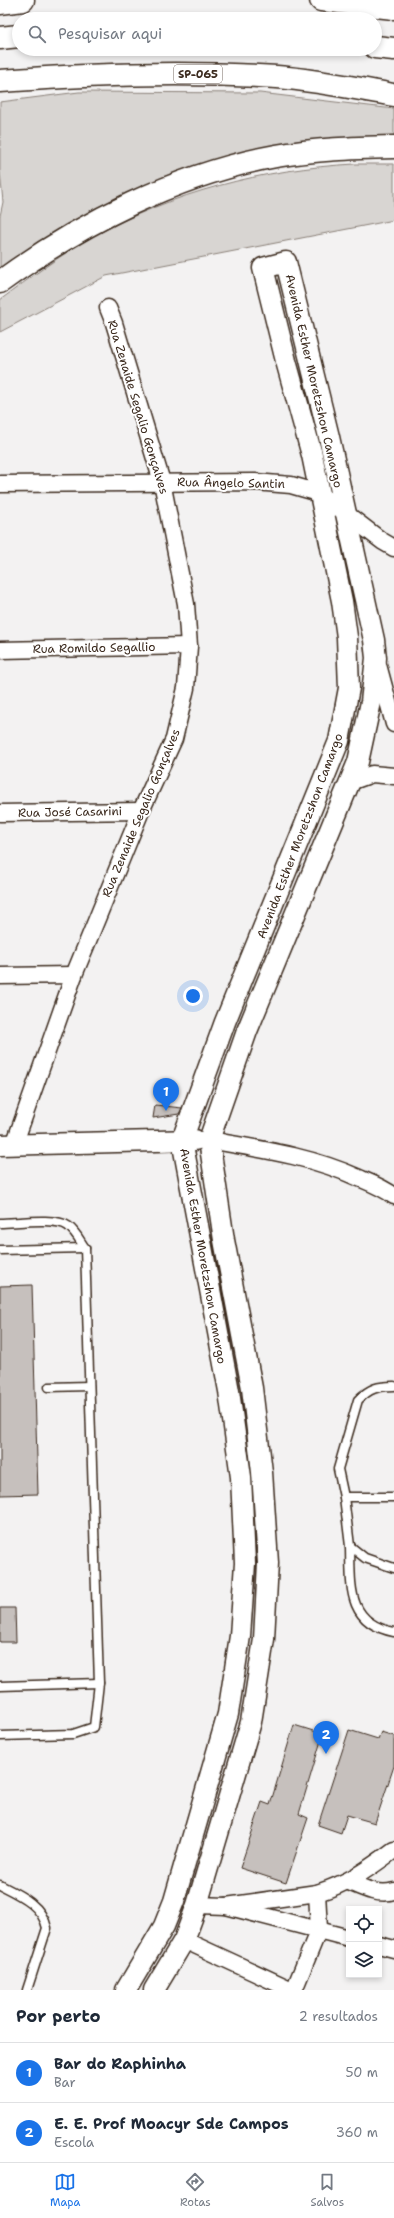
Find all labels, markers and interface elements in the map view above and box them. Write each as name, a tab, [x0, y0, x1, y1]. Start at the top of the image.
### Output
search box	[12, 12, 382, 56]
icon: search	[26, 23, 48, 45]
text: Pesquisar aqui	[58, 24, 162, 44]
road number: SP-065	[174, 65, 222, 83]
street label: Avenida Esther Moretzshon Camargo	[282, 273, 346, 489]
street label: Rua Zenaide Segalio Gonçalves	[104, 318, 172, 496]
street label: Rua Ângelo Santin	[177, 474, 285, 492]
street label: Rua Romildo Segallio	[32, 639, 156, 657]
street label: Rua Zenaide Segalio Gonçalves	[98, 726, 184, 900]
street label: Avenida Esther Moretzshon Camargo	[253, 731, 347, 941]
street label: Rua José Casarini	[18, 803, 122, 821]
your location	[183, 986, 203, 1006]
pin: 1	[153, 1078, 179, 1111]
street label: Avenida Esther Moretzshon Camargo	[176, 1147, 230, 1365]
pin: 2	[313, 1721, 339, 1754]
map controls	[346, 1906, 382, 1978]
button: locate	[346, 1906, 382, 1942]
button: layers	[346, 1942, 382, 1978]
text: Por perto	[16, 2005, 101, 2027]
text: 2 resultados	[299, 2008, 378, 2025]
text: Bar do Raphinha	[54, 2054, 186, 2074]
text: 1	[26, 2064, 32, 2081]
text: 50 m	[345, 2064, 378, 2081]
text: Bar	[54, 2074, 76, 2091]
text: E. E. Prof Moacyr Sde Campos	[54, 2114, 289, 2134]
text: 2	[24, 2124, 34, 2141]
text: 360 m	[336, 2124, 378, 2141]
text: Escola	[54, 2134, 94, 2151]
tab: Mapa	[50, 2171, 80, 2210]
tab: Rotas	[180, 2171, 211, 2210]
tab: Salvos	[310, 2171, 344, 2210]

